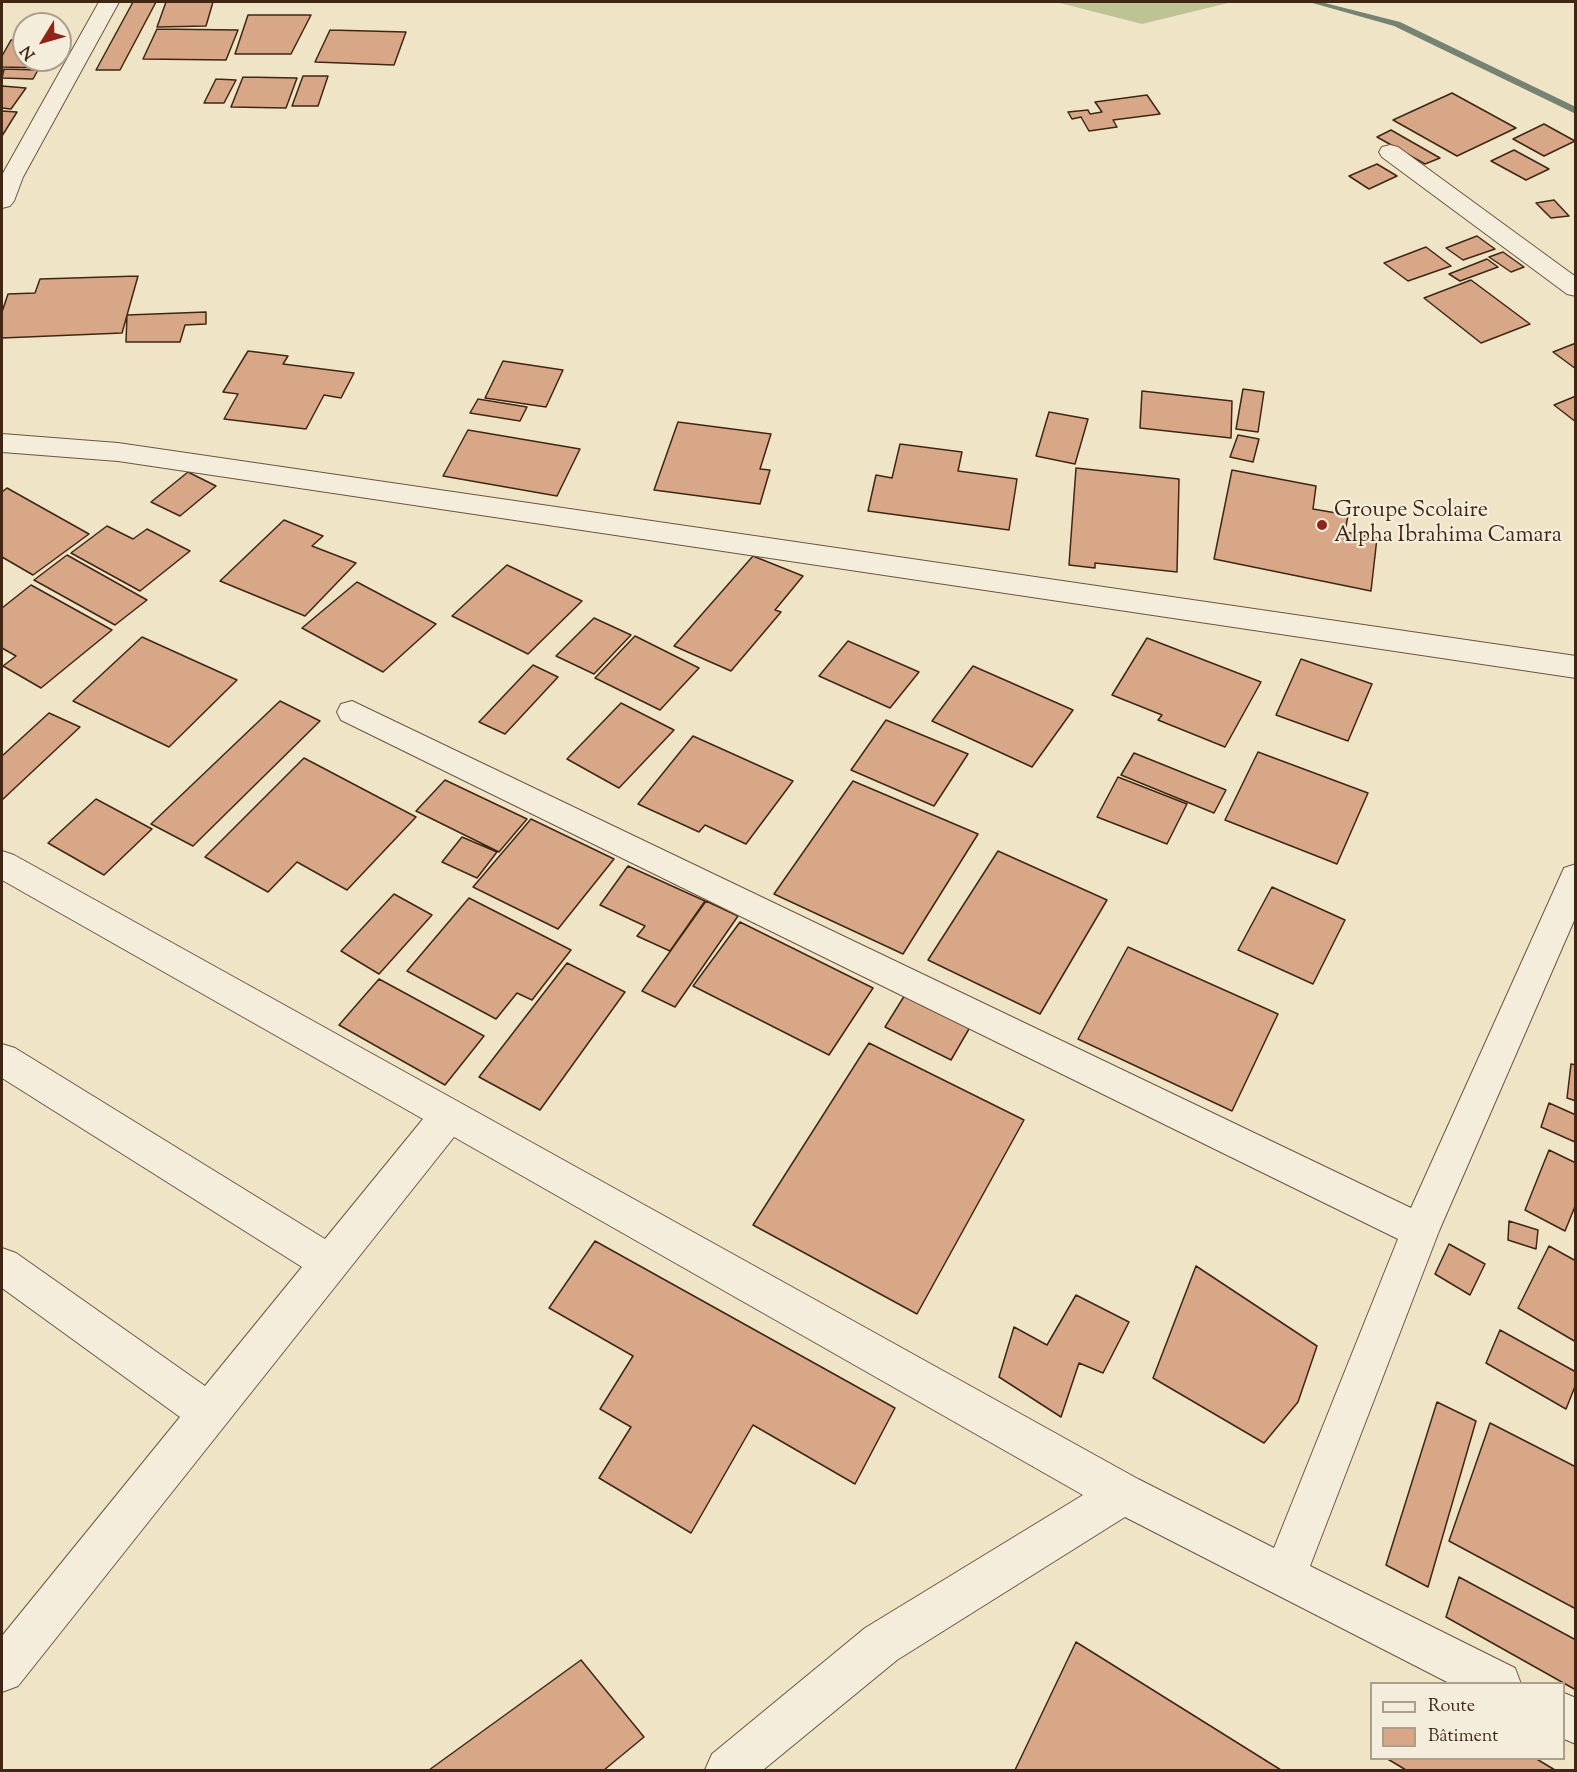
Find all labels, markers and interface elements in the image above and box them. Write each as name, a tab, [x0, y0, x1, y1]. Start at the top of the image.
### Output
north arrow	[12, 12, 72, 72]
text: N	[16, 40, 42, 64]
place label: Groupe Scolaire Alpha Ibrahima Camara	[1334, 499, 1562, 550]
marker: Groupe Scolaire Alpha Ibrahima Camara	[1315, 518, 1329, 532]
legend	[1370, 1682, 1565, 1760]
text: Route	[1428, 1694, 1475, 1720]
text: Bâtiment	[1428, 1724, 1498, 1750]

